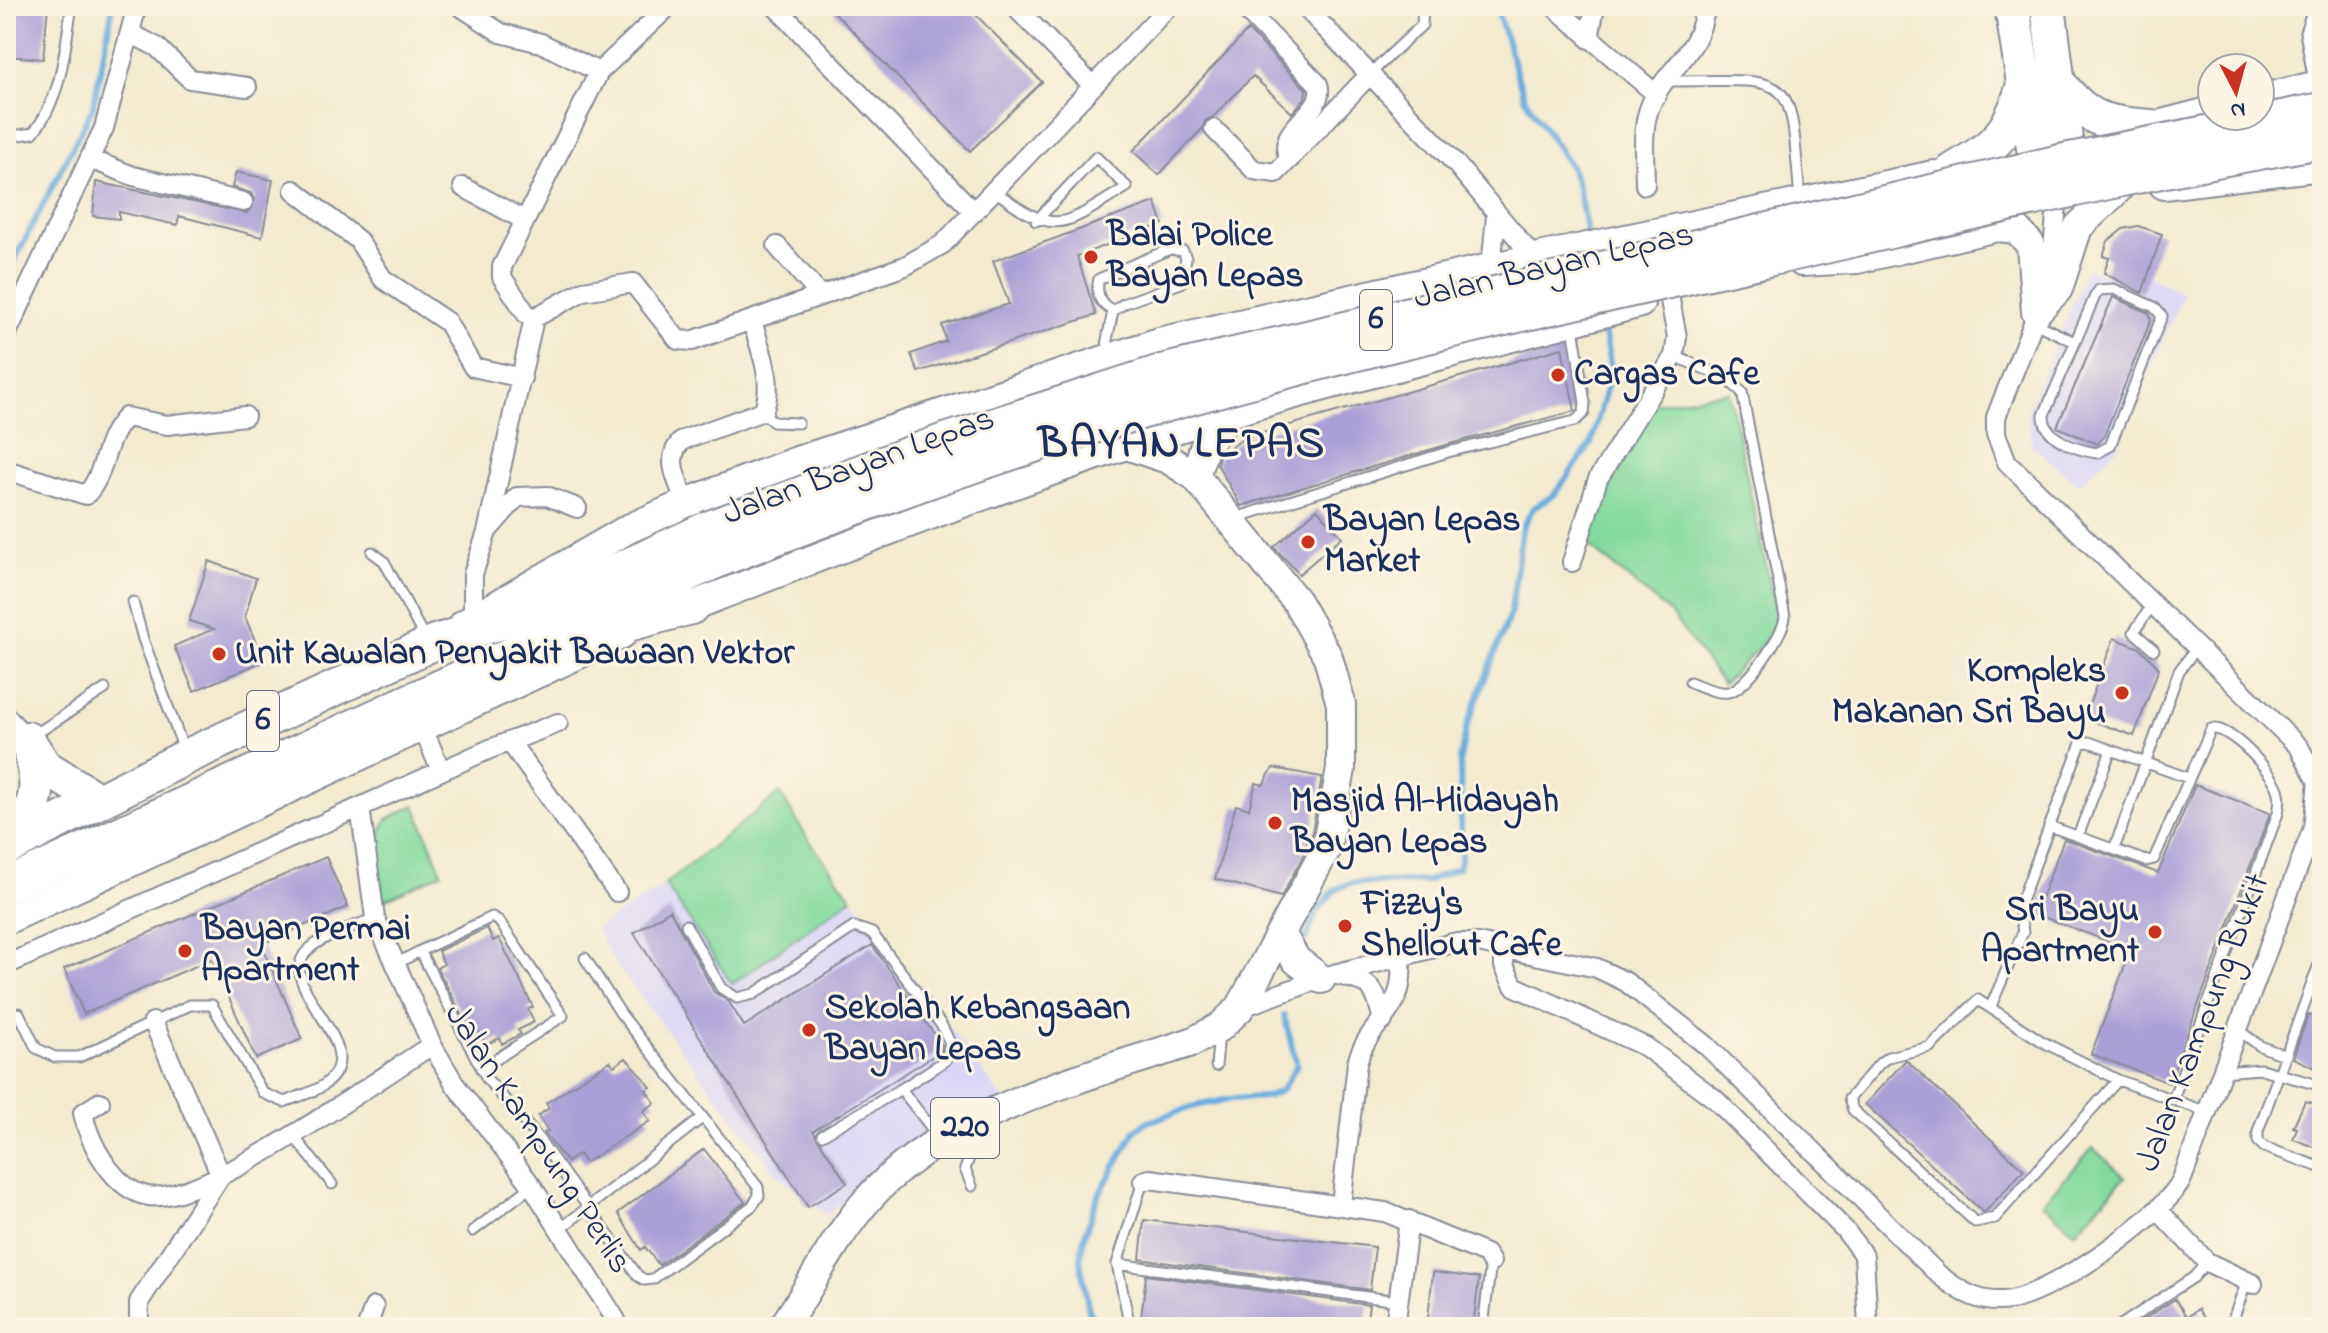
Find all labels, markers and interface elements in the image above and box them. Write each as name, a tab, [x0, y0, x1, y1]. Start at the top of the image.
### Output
north arrow	[2196, 52, 2276, 132]
text: N	[2229, 92, 2247, 126]
street label: Jalan Bayan Lepas	[1409, 209, 1699, 325]
place label: Balai Police Bayan Lepas	[1105, 210, 1304, 304]
marker: Balai Police Bayan Lepas	[1082, 248, 1100, 266]
road number: 6	[1360, 290, 1392, 350]
place label: Cargas Cafe	[1574, 349, 1760, 403]
marker: Cargas Cafe	[1549, 366, 1567, 384]
street label: Jalan Bayan Lepas	[716, 393, 1002, 541]
district label: BAYAN LEPAS	[1036, 413, 1326, 477]
place label: Bayan Lepas Market	[1322, 495, 1521, 589]
marker: Bayan Lepas Market	[1299, 533, 1317, 551]
place label: Unit Kawalan Penyakit Bawaan Vektor	[235, 628, 795, 681]
marker: Unit Kawalan Penyakit Bawaan Vektor	[210, 645, 228, 663]
place label: Kompleks Makanan Sri Bayu	[1832, 646, 2106, 740]
marker: Kompleks Makanan Sri Bayu	[2113, 684, 2131, 702]
road number: 6	[247, 691, 279, 751]
place label: Masjid Al-Hidayah Bayan Lepas	[1289, 776, 1559, 870]
marker: Masjid Al-Hidayah Bayan Lepas	[1266, 814, 1284, 832]
street label: Jalan Kampung Bukit	[2123, 866, 2285, 1180]
place label: Fizzy's Shellout Cafe	[1359, 879, 1563, 973]
place label: Sri Bayu Apartment	[1981, 885, 2140, 979]
place label: Bayan Permai Apartment	[199, 904, 411, 998]
marker: Fizzy's Shellout Cafe	[1336, 917, 1354, 935]
marker: Sri Bayu Apartment	[2146, 923, 2164, 941]
marker: Bayan Permai Apartment	[176, 942, 194, 960]
place label: Sekolah Kebangsaan Bayan Lepas	[823, 983, 1130, 1077]
street label: Jalan Kampung Perlis	[429, 993, 645, 1285]
marker: Sekolah Kebangsaan Bayan Lepas	[800, 1021, 818, 1039]
road number: 220	[931, 1098, 999, 1158]

